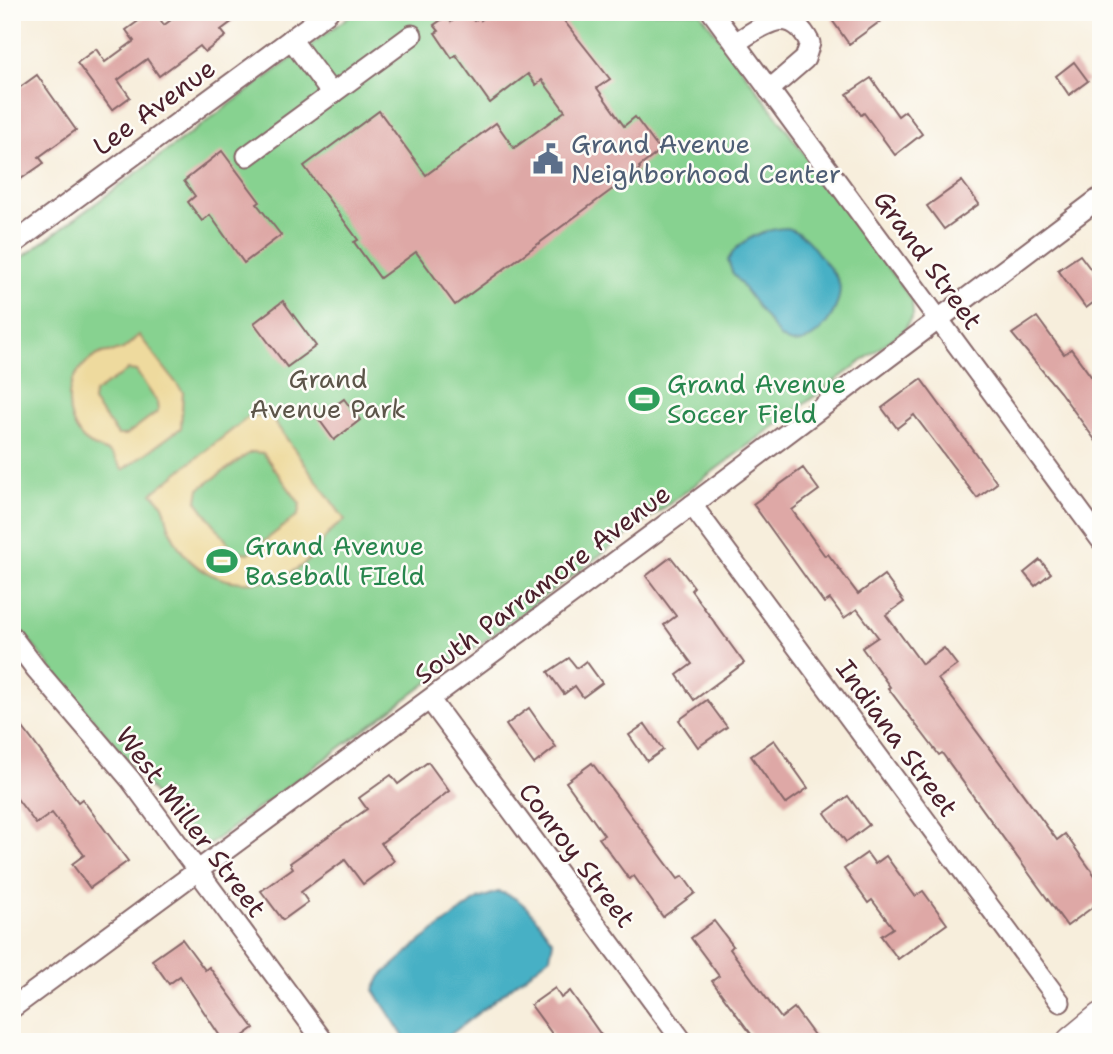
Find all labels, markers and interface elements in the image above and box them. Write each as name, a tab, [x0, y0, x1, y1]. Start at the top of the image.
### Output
street label: Lee Avenue	[85, 50, 222, 163]
place label: Grand Avenue Neighborhood Center	[571, 126, 841, 191]
public building icon: Grand Avenue Neighborhood Center	[531, 142, 565, 176]
street label: Grand Street	[866, 183, 991, 336]
park label: Grand Avenue Park	[250, 361, 406, 426]
place label: Grand Avenue Soccer Field	[667, 366, 846, 431]
sports icon: Grand Avenue Soccer Field	[627, 382, 661, 416]
street label: South Parramore Avenue	[406, 476, 677, 692]
place label: Grand Avenue Baseball FIeld	[245, 528, 425, 593]
sports icon: Grand Avenue Baseball FIeld	[205, 544, 239, 578]
street label: Indiana Street	[828, 652, 966, 823]
street label: West Miller Street	[108, 719, 275, 924]
street label: Conroy Street	[511, 775, 644, 935]

